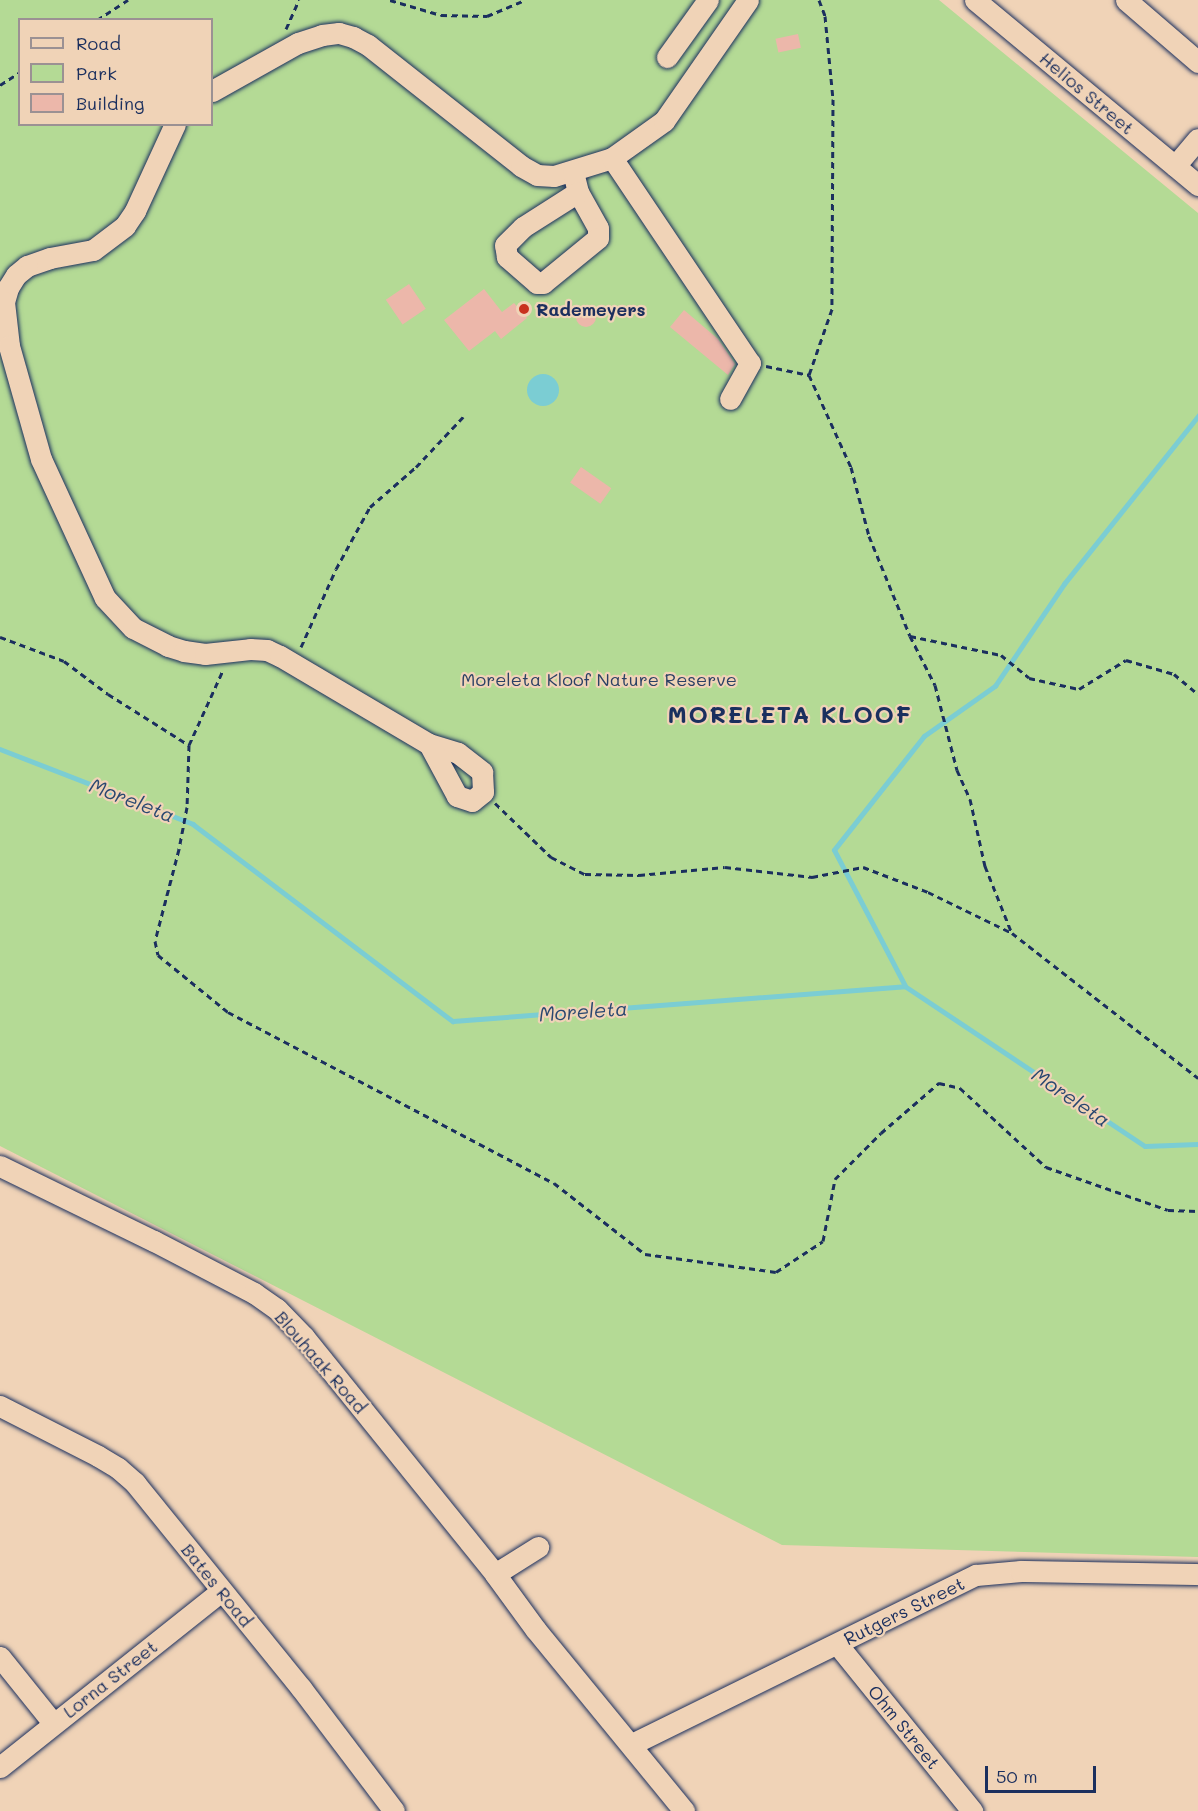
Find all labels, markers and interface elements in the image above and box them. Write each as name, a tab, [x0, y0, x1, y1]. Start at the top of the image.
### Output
legend	[18, 18, 213, 126]
text: Road	[76, 31, 121, 55]
street label: Helios Street	[1035, 47, 1139, 139]
text: Park	[76, 61, 117, 85]
text: Building	[76, 91, 144, 115]
place label: Rademeyers	[536, 298, 646, 320]
marker: Rademeyers	[517, 302, 531, 316]
park label: Moreleta Kloof Nature Reserve	[461, 668, 737, 690]
district label: MORELETA KLOOF	[668, 700, 912, 728]
water label: Moreleta	[86, 773, 178, 827]
water label: Moreleta	[538, 996, 628, 1026]
water label: Moreleta	[1027, 1062, 1115, 1132]
street label: Blouhaak Road	[271, 1306, 371, 1418]
street label: Bates Road	[177, 1539, 257, 1631]
street label: Rutgers Street	[840, 1572, 968, 1650]
street label: Lorna Street	[59, 1636, 161, 1722]
street label: Ohm Street	[864, 1681, 944, 1773]
scale bar	[988, 1754, 1099, 1792]
text: 50 m	[996, 1764, 1038, 1788]

